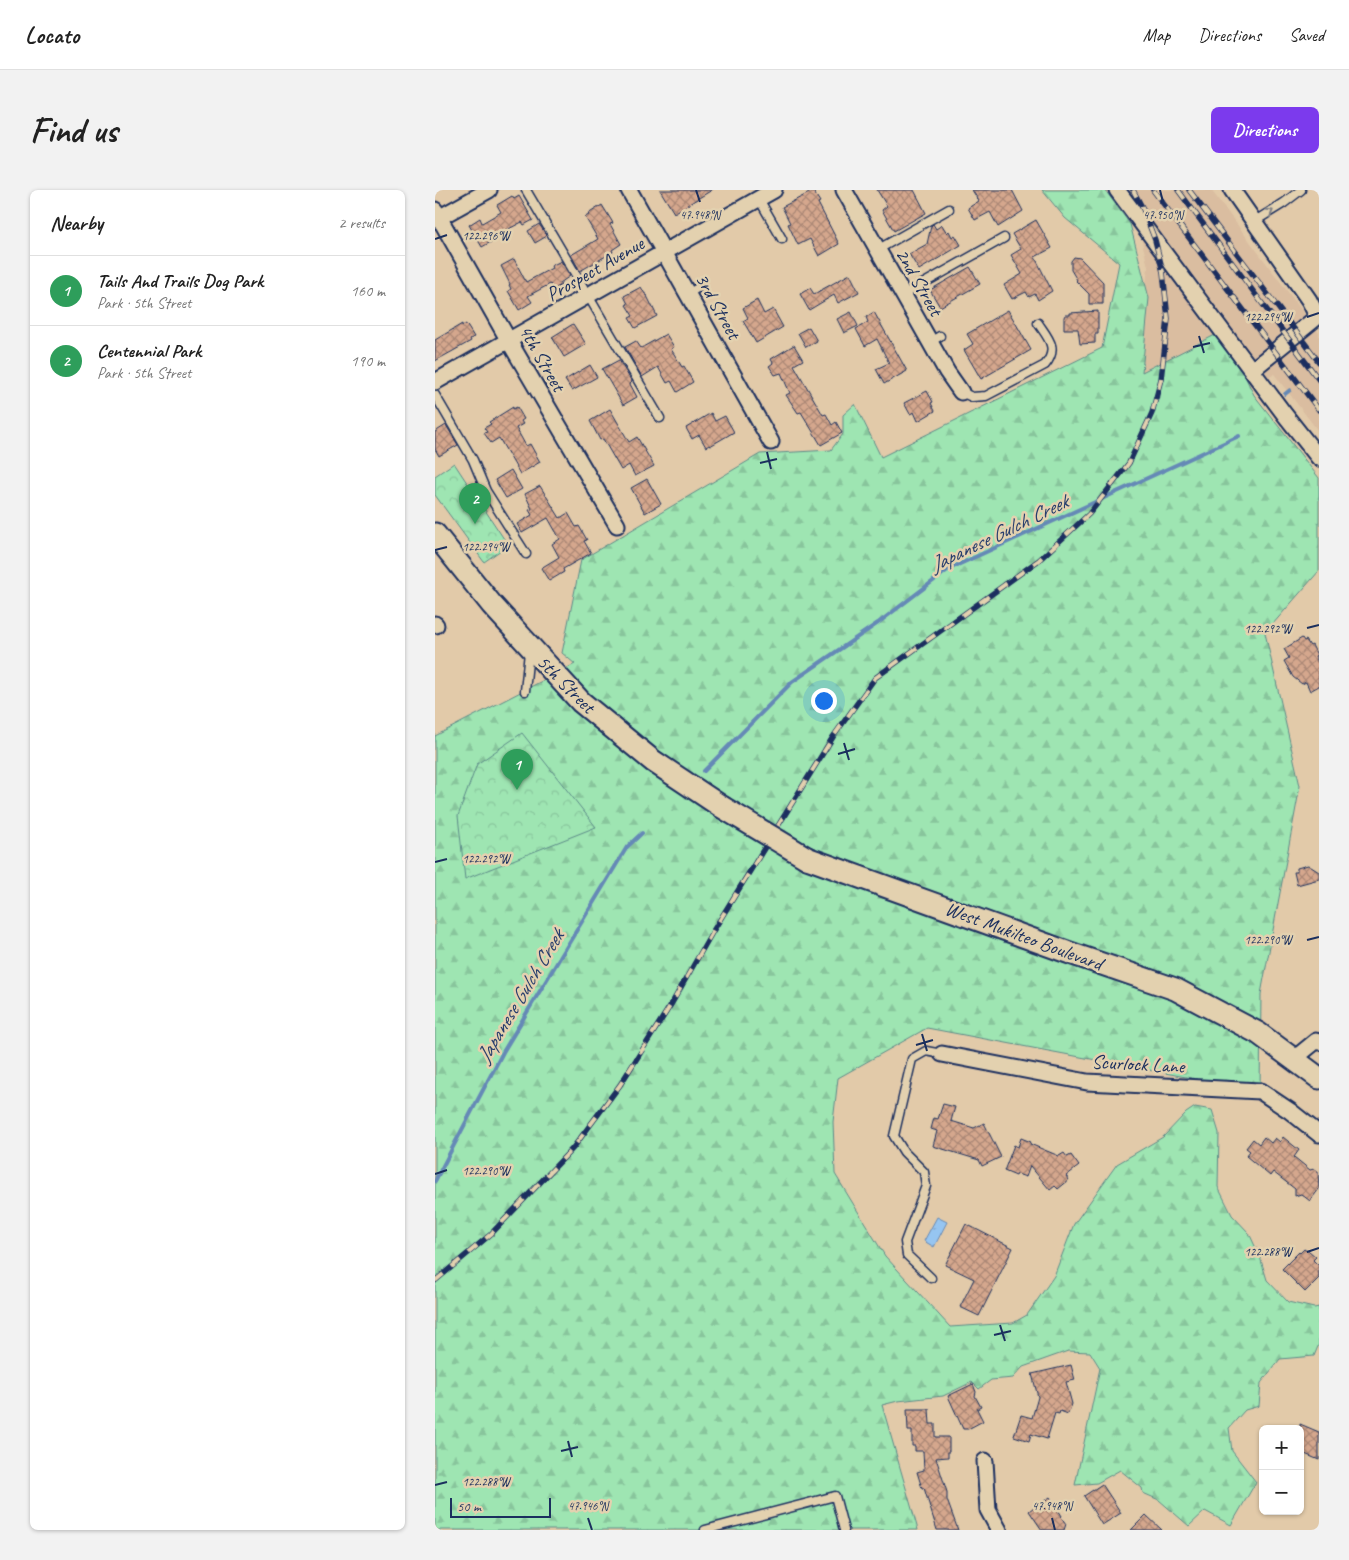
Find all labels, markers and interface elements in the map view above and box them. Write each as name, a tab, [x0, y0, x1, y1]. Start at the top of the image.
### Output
text: Locato	[25, 20, 79, 50]
text: Map	[1143, 24, 1170, 46]
text: Directions	[1198, 24, 1261, 46]
text: Saved	[1289, 24, 1324, 46]
button: Directions	[1211, 107, 1319, 153]
text: Find us	[30, 108, 117, 153]
text: 47.948°N	[680, 207, 722, 223]
text: 47.950°N	[1143, 207, 1185, 223]
one-way arrow	[1264, 209, 1273, 218]
text: Nearby	[50, 210, 103, 236]
text: 2 results	[338, 213, 385, 233]
text: 122.296°W	[463, 228, 512, 244]
street label: Prospect Avenue	[542, 230, 650, 307]
street label: 2nd Street	[890, 244, 949, 322]
street label: 3rd Street	[690, 268, 748, 346]
text: Tails And Trails Dog Park	[97, 269, 263, 293]
text: 1	[62, 281, 70, 301]
text: 160 m	[351, 281, 385, 301]
text: Park · 5th Street	[97, 293, 191, 313]
text: 122.294°W	[1245, 309, 1294, 325]
street label: 4th Street	[513, 320, 572, 398]
text: Centennial Park	[97, 339, 201, 363]
text: 2	[62, 351, 70, 371]
text: 190 m	[351, 351, 385, 371]
text: Park · 5th Street	[97, 363, 191, 383]
pin: 2	[459, 483, 491, 524]
water label: Japanese Gulch Creek	[924, 487, 1075, 578]
text: 122.294°W	[463, 539, 512, 555]
text: 122.292°W	[1245, 621, 1294, 637]
street label: 5th Street	[531, 649, 602, 720]
your location	[811, 688, 837, 714]
pin: 1	[501, 749, 533, 790]
text: 122.292°W	[463, 851, 512, 867]
street label: West Mukilteo Boulevard	[942, 896, 1109, 977]
water label: Japanese Gulch Creek	[469, 922, 571, 1069]
text: 122.290°W	[1245, 932, 1294, 948]
street label: Scurlock Lane	[1091, 1049, 1187, 1079]
text: 122.290°W	[463, 1163, 512, 1179]
text: 122.288°W	[1245, 1244, 1294, 1260]
map controls	[1259, 1425, 1304, 1515]
button: +	[1259, 1425, 1304, 1470]
button: −	[1259, 1470, 1304, 1515]
text: 122.288°W	[463, 1474, 512, 1490]
scale bar	[450, 1495, 551, 1518]
text: 50 m	[457, 1498, 481, 1515]
text: 47.946°N	[568, 1498, 610, 1514]
text: 47.948°N	[1032, 1498, 1074, 1514]

